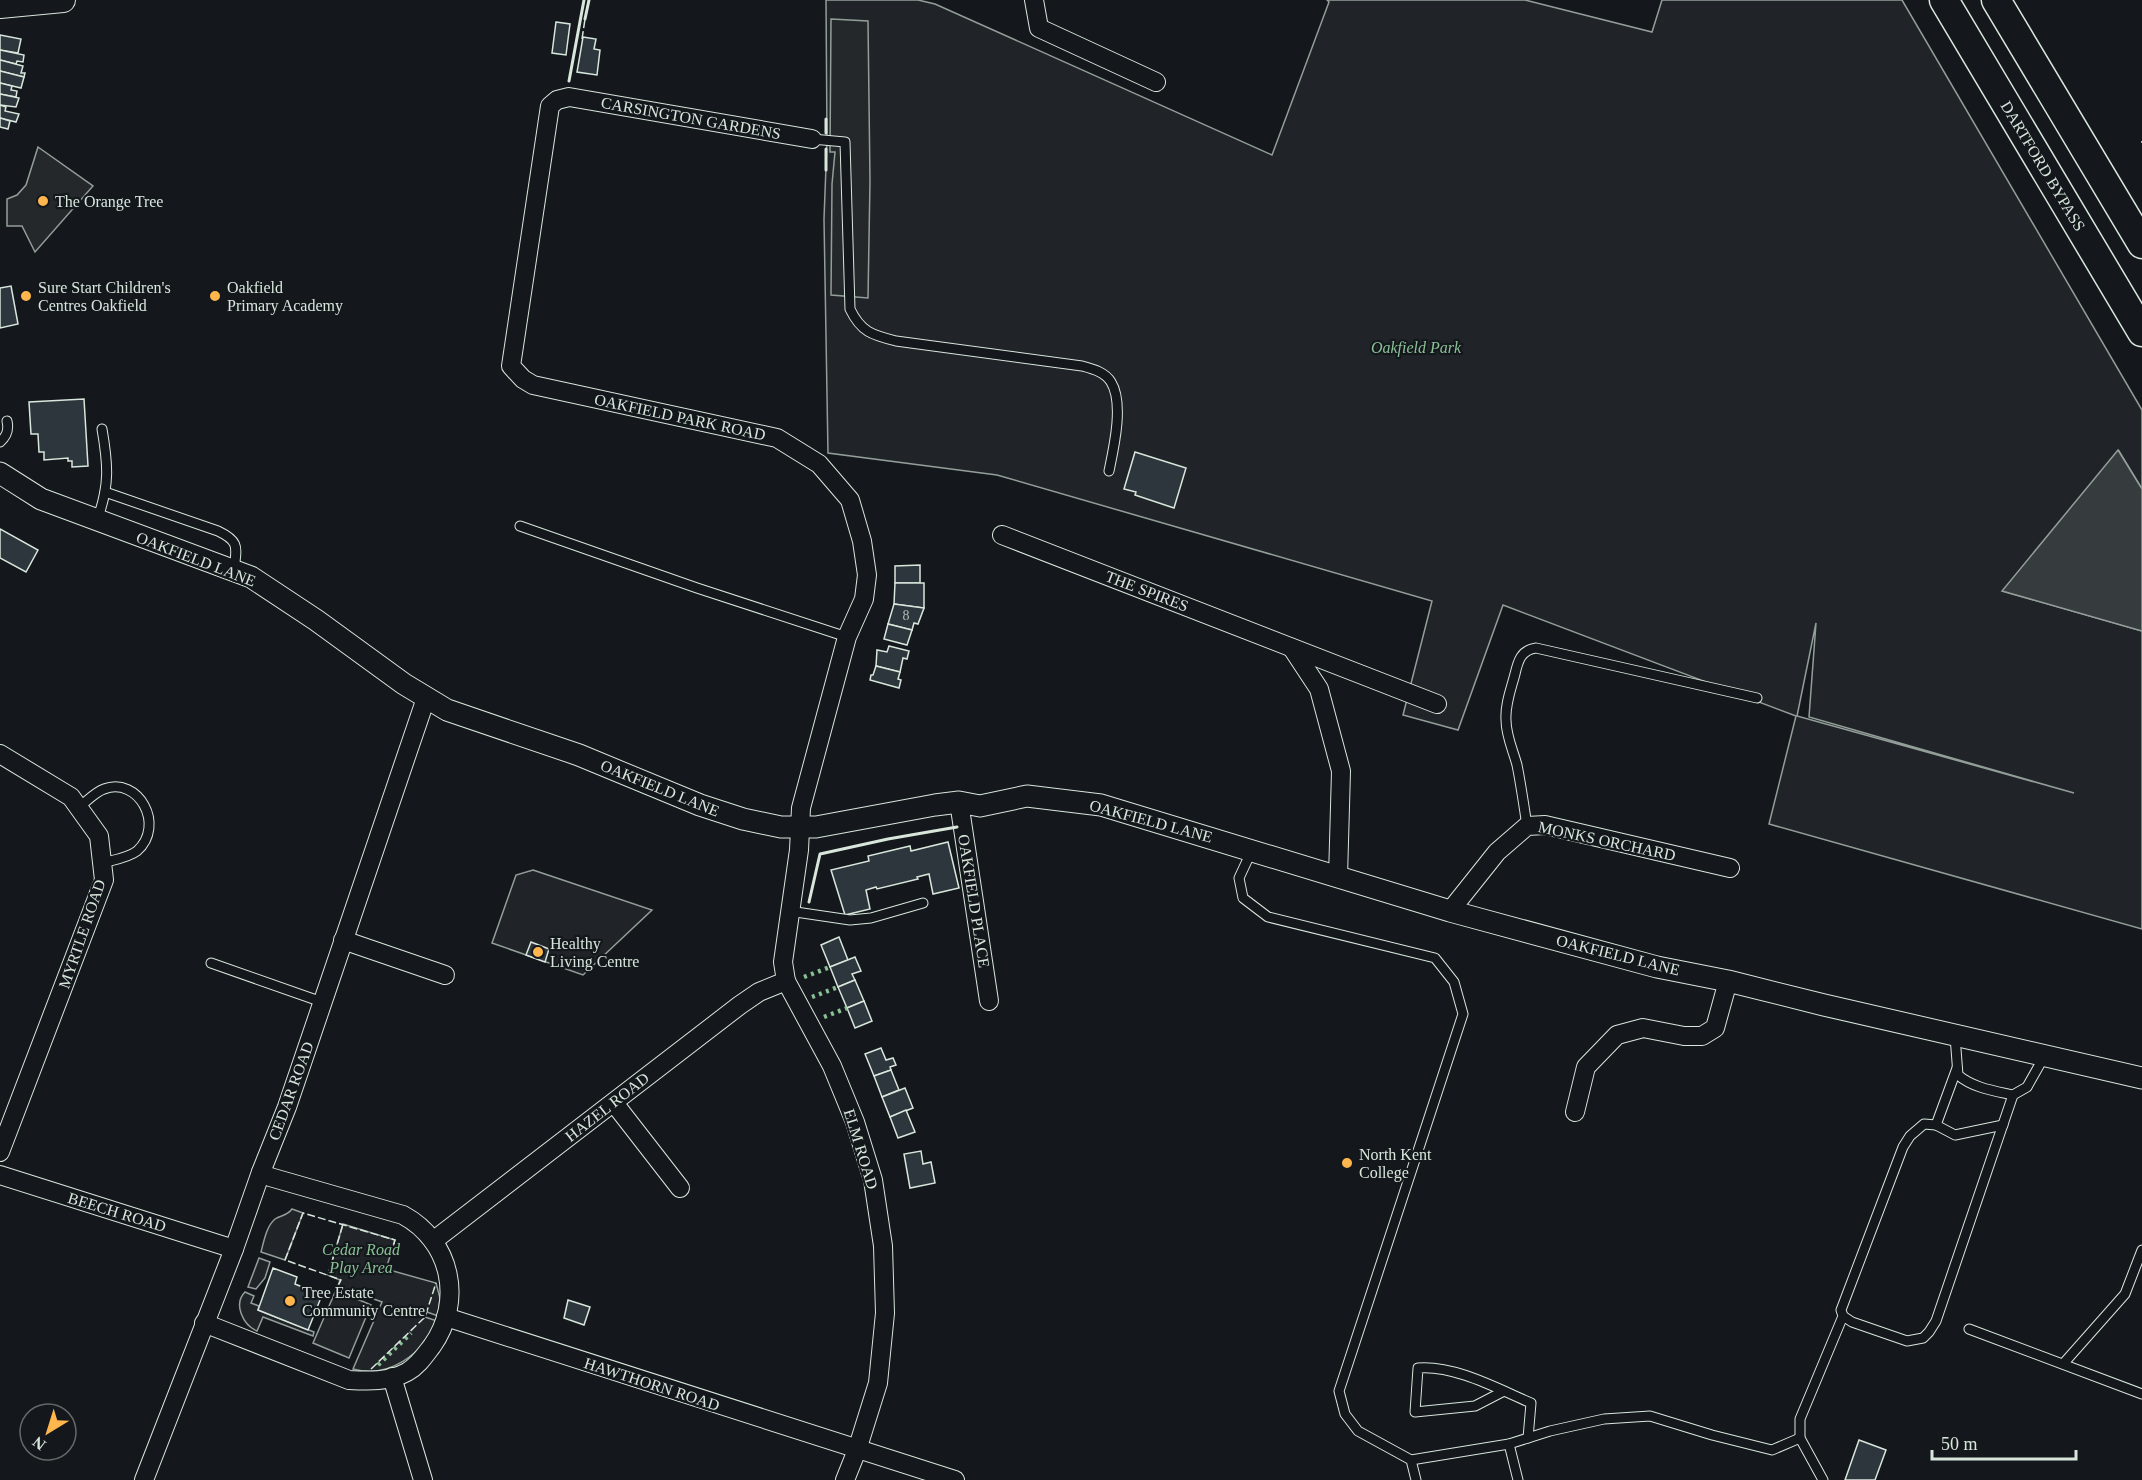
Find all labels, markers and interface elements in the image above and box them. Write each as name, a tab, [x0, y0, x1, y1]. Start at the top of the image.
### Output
street label: CARSINGTON GARDENS	[600, 94, 782, 142]
street label: DARTFORD BYPASS	[1998, 98, 2088, 234]
place label: The Orange Tree	[55, 193, 163, 211]
marker: The Orange Tree	[36, 194, 50, 208]
place label: Sure Start Children's Centres Oakfield	[38, 279, 171, 314]
place label: Oakfield Primary Academy	[227, 279, 343, 315]
marker: Sure Start Children's Centres Oakfield	[19, 289, 33, 303]
marker: Oakfield Primary Academy	[208, 289, 222, 303]
park label: Oakfield Park	[1371, 339, 1462, 357]
street label: OAKFIELD PARK ROAD	[593, 391, 767, 443]
street label: OAKFIELD LANE	[134, 528, 258, 590]
street label: THE SPIRES	[1103, 567, 1191, 615]
house number: 8	[903, 608, 910, 623]
street label: OAKFIELD LANE	[598, 756, 722, 820]
street label: OAKFIELD LANE	[1088, 796, 1214, 846]
street label: MONKS ORCHARD	[1537, 818, 1677, 864]
street label: OAKFIELD PLACE	[955, 833, 993, 969]
street label: MYRTLE ROAD	[55, 877, 109, 991]
street label: OAKFIELD LANE	[1554, 931, 1682, 979]
place label: Healthy Living Centre	[550, 935, 639, 971]
marker: Healthy Living Centre	[531, 945, 545, 959]
street label: CEDAR ROAD	[265, 1039, 317, 1143]
street label: HAZEL ROAD	[562, 1069, 652, 1145]
street label: ELM ROAD	[841, 1107, 881, 1191]
place label: North Kent College	[1359, 1146, 1432, 1182]
marker: North Kent College	[1340, 1156, 1354, 1170]
street label: BEECH ROAD	[66, 1189, 168, 1235]
park label: Cedar Road Play Area	[322, 1241, 401, 1277]
place label: Tree Estate Community Centre	[302, 1284, 425, 1320]
marker: Tree Estate Community Centre	[283, 1294, 297, 1308]
street label: HAWTHORN ROAD	[582, 1354, 722, 1414]
north arrow	[18, 1402, 78, 1462]
scale bar	[1932, 1423, 2076, 1461]
text: N	[29, 1433, 49, 1454]
text: 50 m	[1941, 1434, 1978, 1454]

